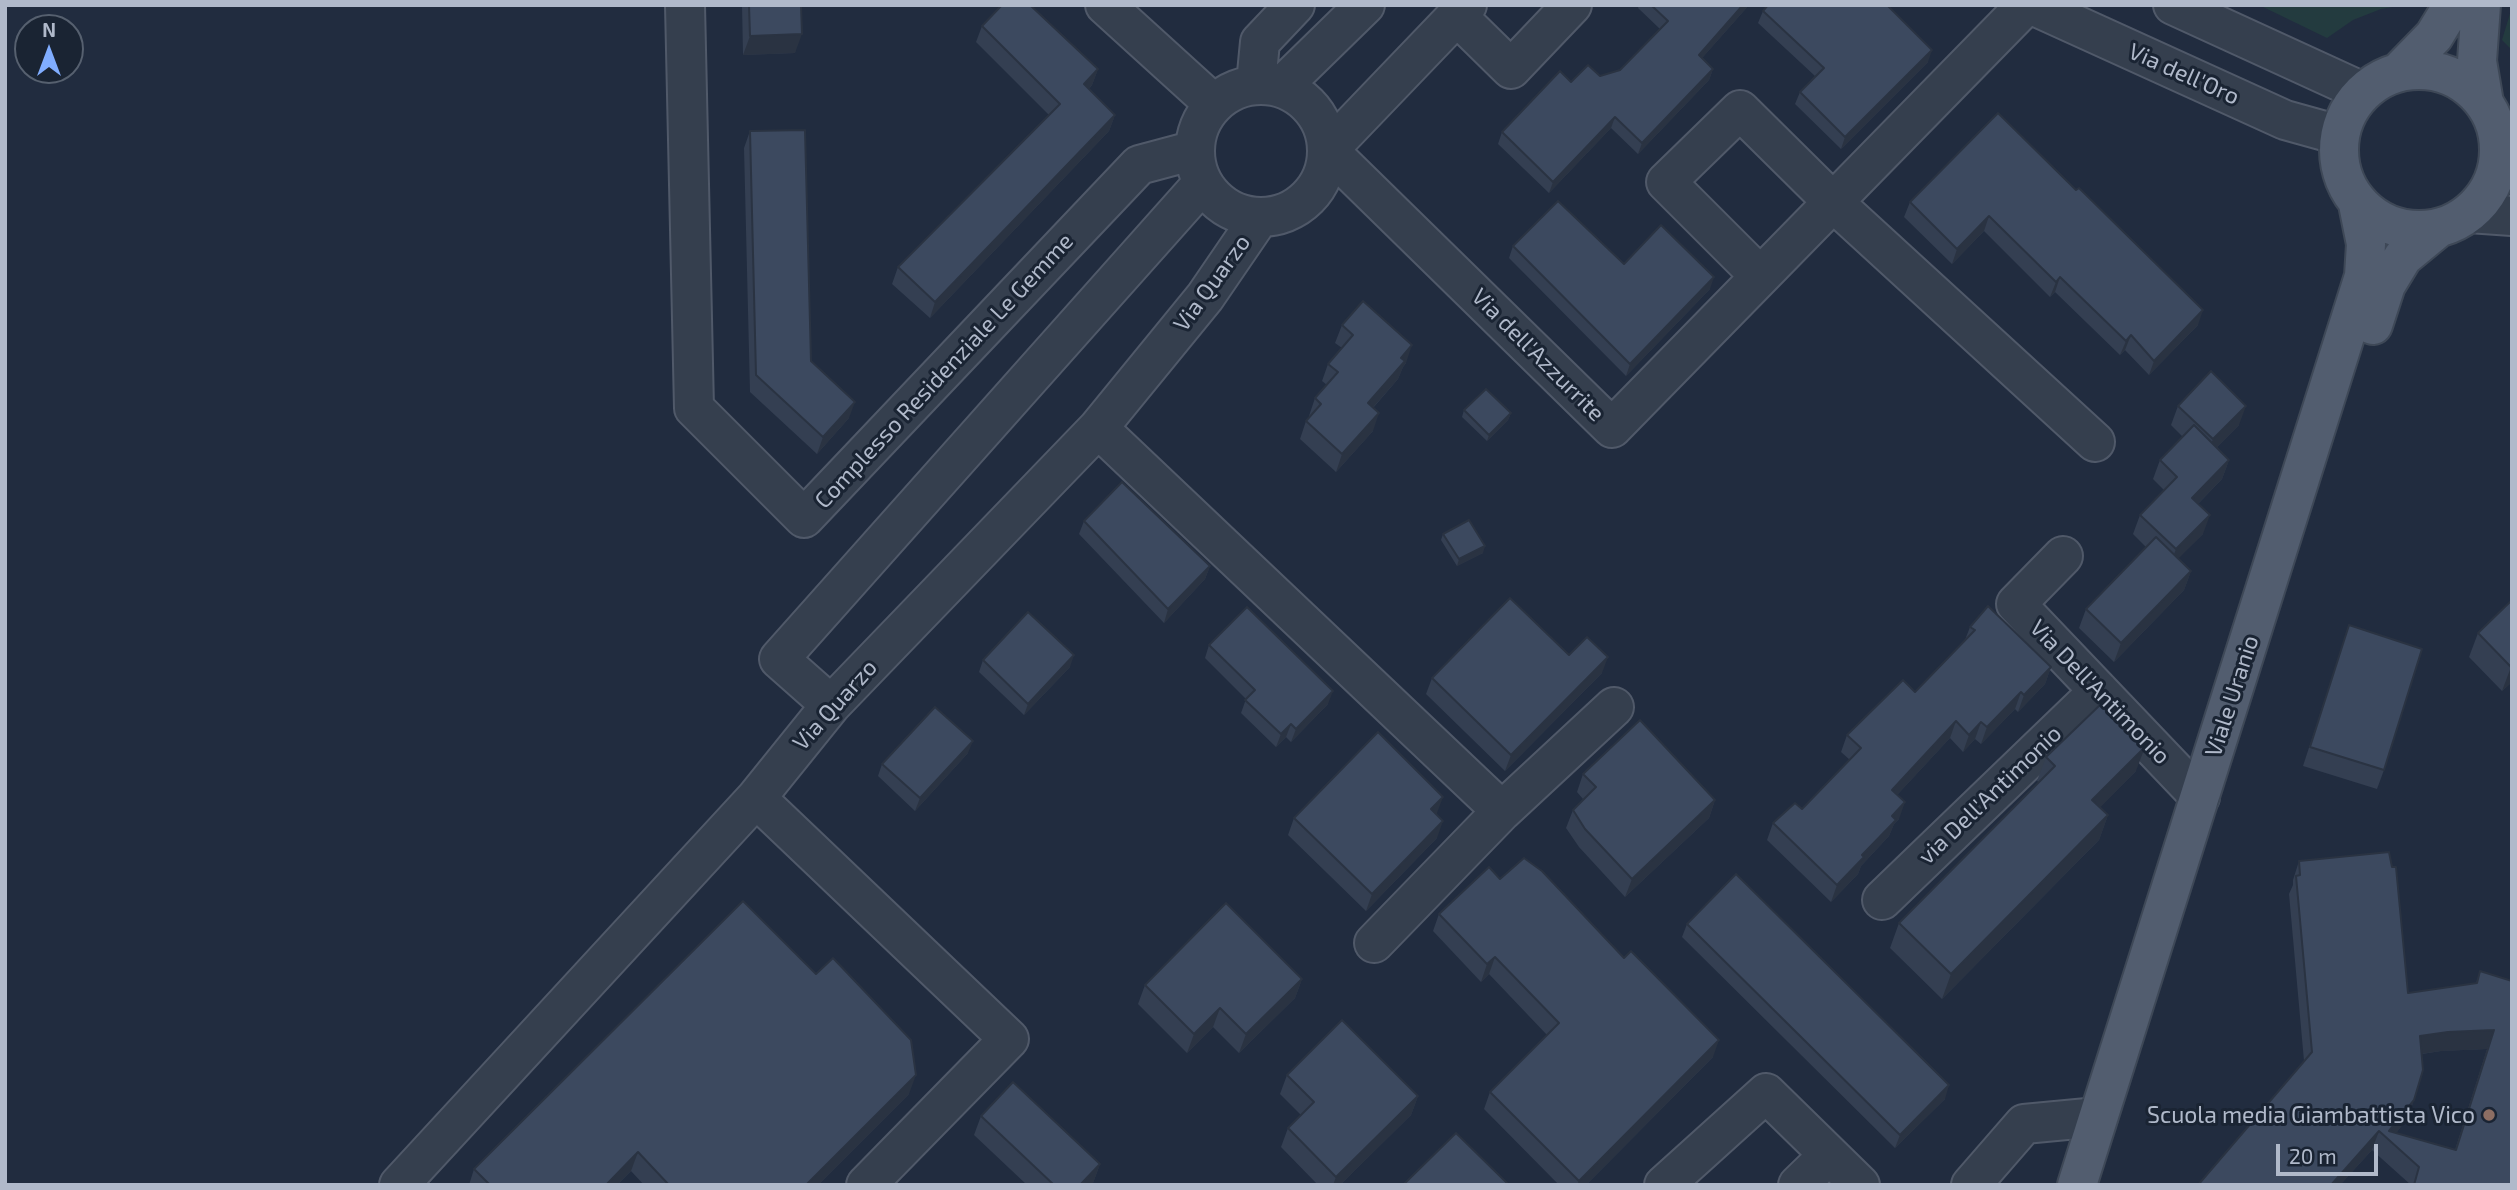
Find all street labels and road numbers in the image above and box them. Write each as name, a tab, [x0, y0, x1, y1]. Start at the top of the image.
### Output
street label: Via dell'Oro	[2124, 37, 2244, 111]
street label: Complesso Residenziale Le Gemme	[809, 228, 1079, 514]
street label: Via Quarzo	[1168, 229, 1256, 337]
street label: Via dell'Azzurrite	[1466, 283, 1610, 427]
street label: Via Dell'Antimonio	[2024, 614, 2176, 770]
street label: Viale Uranio	[2199, 632, 2265, 760]
street label: Via Quarzo	[787, 654, 883, 756]
street label: via Dell'Antimonio	[1913, 720, 2067, 870]

